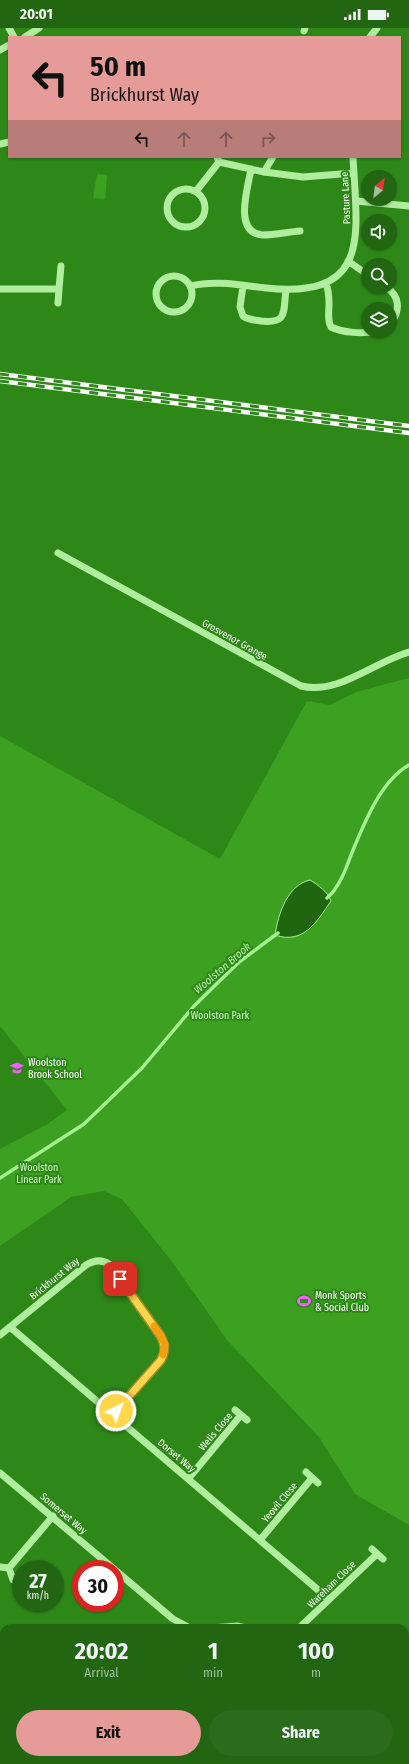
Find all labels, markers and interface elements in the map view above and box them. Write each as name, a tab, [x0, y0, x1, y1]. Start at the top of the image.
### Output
text: 20:01	[20, 5, 53, 23]
text: 50 m	[90, 50, 146, 83]
icon: left	[24, 52, 76, 104]
text: Brickhurst Way	[90, 84, 199, 106]
icon: left	[131, 128, 153, 150]
icon: ahead	[173, 128, 195, 150]
icon: ahead	[215, 128, 237, 150]
icon: right	[257, 128, 279, 150]
north arrow	[361, 170, 397, 206]
map controls	[361, 170, 397, 338]
street label: Pasture Lane	[339, 171, 353, 224]
button: sound	[361, 214, 397, 250]
button: search	[361, 258, 397, 294]
button: layers	[361, 302, 397, 338]
street label: Grosvenor Grange	[200, 617, 269, 663]
water label: Woolston Brook	[191, 940, 254, 997]
park label: Woolston Park	[191, 1010, 250, 1022]
place label: Woolston Brook School	[28, 1057, 82, 1081]
school or university icon: Woolston Brook School	[9, 1060, 25, 1076]
park label: Woolston Linear Park	[16, 1162, 62, 1186]
street label: Brickhurst Way	[27, 1255, 82, 1302]
pin	[103, 1262, 137, 1296]
icon: arrive	[109, 1268, 131, 1290]
place label: Monk Sports & Social Club	[315, 1290, 369, 1314]
sports icon: Monk Sports & Social Club	[296, 1293, 312, 1309]
position arrow	[95, 1390, 137, 1432]
street label: Wells Close	[196, 1410, 235, 1453]
street label: Dorset Way	[155, 1436, 198, 1475]
street label: Yeovil Close	[260, 1480, 300, 1525]
street label: Somerset Way	[38, 1491, 90, 1537]
street label: Wareham Close	[305, 1559, 358, 1611]
speed limit sign: 30	[72, 1560, 124, 1612]
text: 27	[29, 1569, 47, 1593]
text: km/h	[27, 1590, 49, 1602]
text: 20:02	[75, 1637, 128, 1665]
text: 1	[208, 1637, 218, 1665]
text: 100	[298, 1637, 334, 1665]
text: Arrival	[84, 1665, 119, 1680]
text: min	[203, 1665, 223, 1680]
text: m	[311, 1665, 321, 1680]
button: Exit	[16, 1710, 201, 1756]
button: Share	[209, 1710, 393, 1756]

